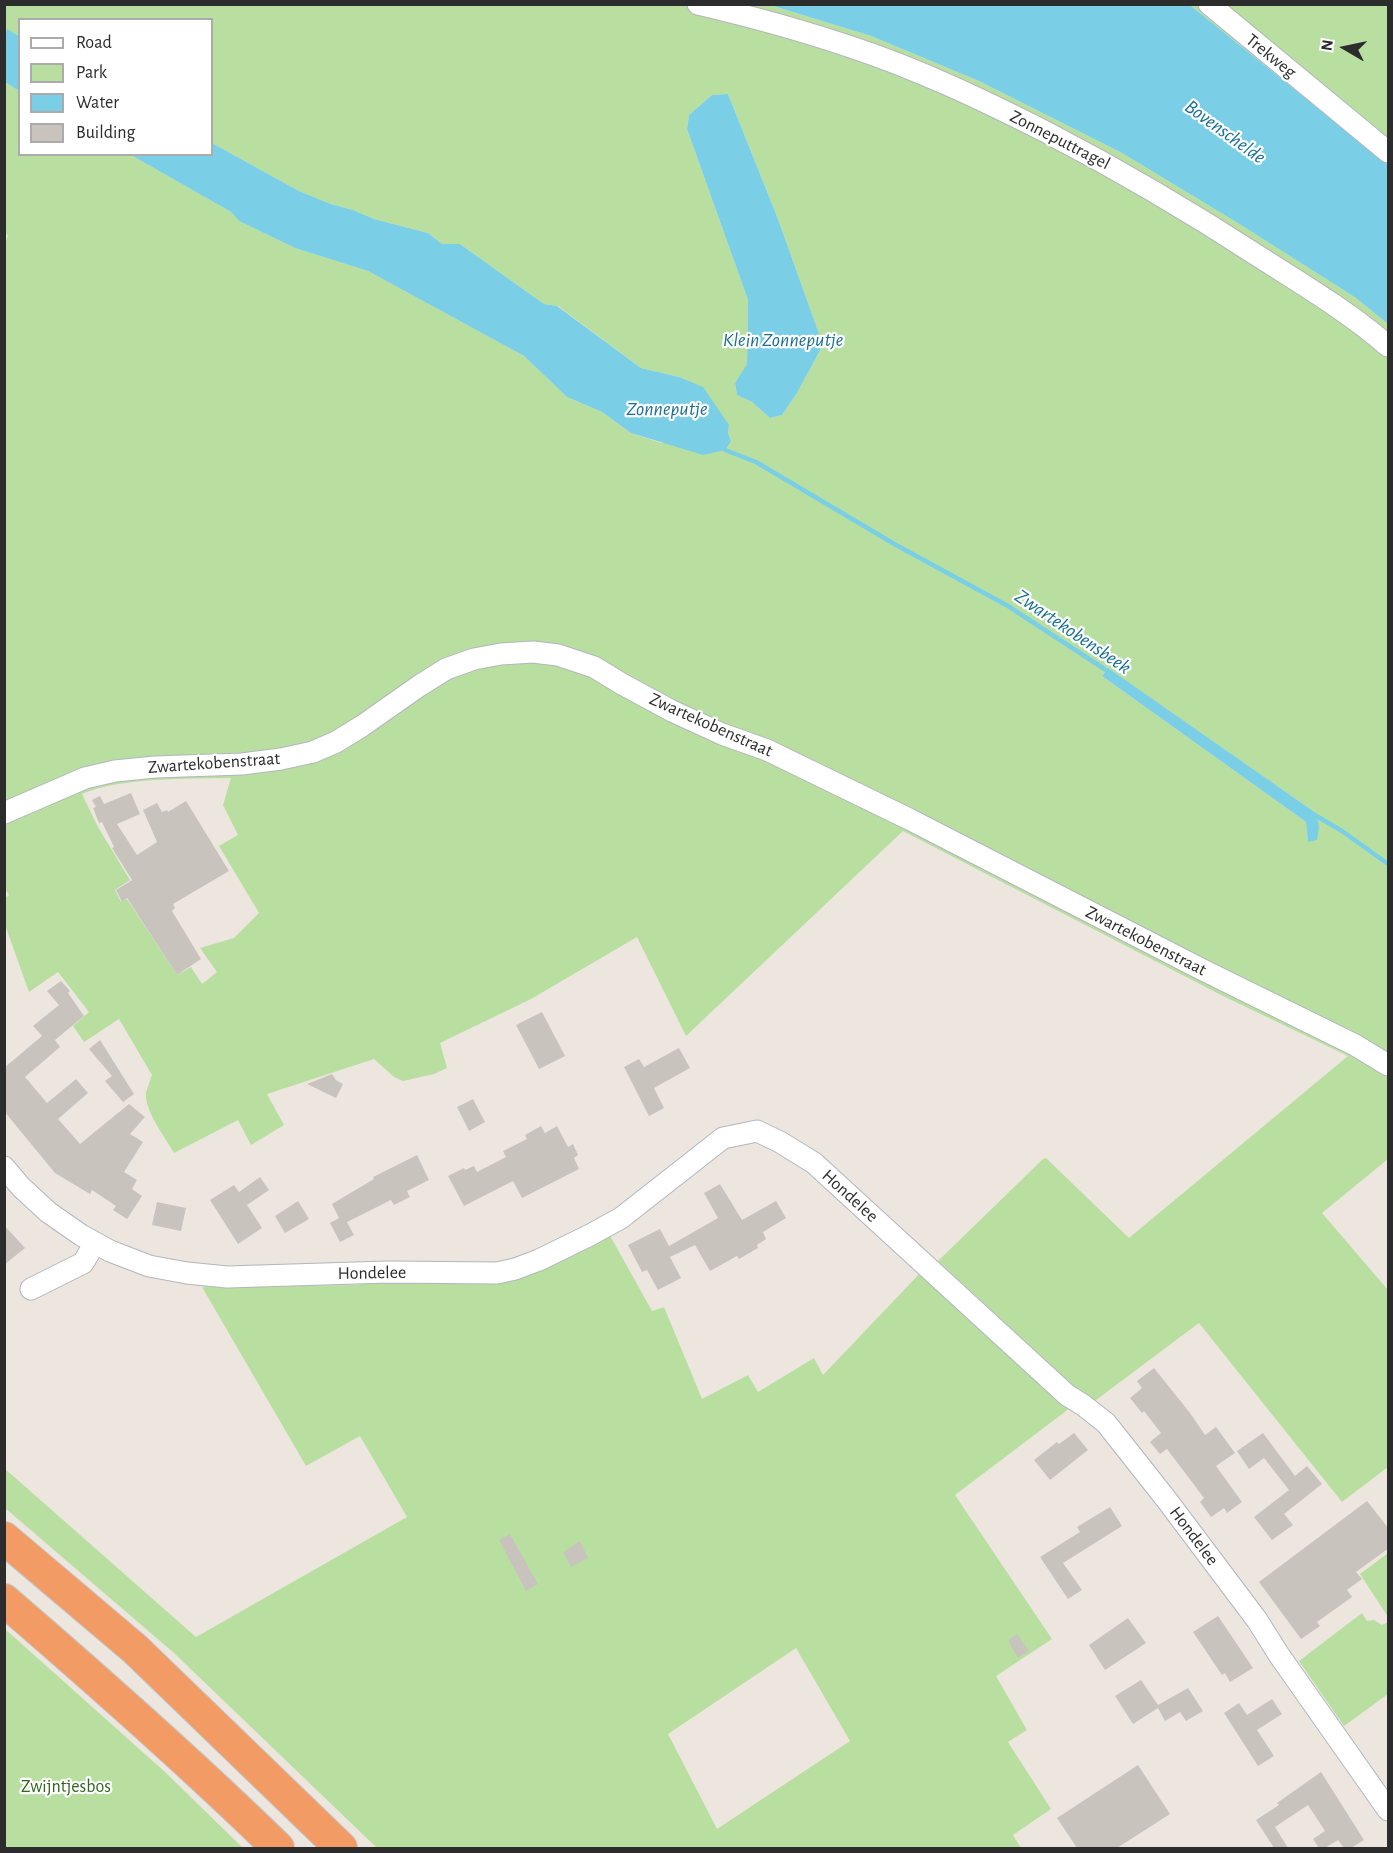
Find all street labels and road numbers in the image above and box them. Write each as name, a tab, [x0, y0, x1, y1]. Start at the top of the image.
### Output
street label: Trekweg	[1241, 29, 1301, 83]
street label: Zonneputtragel	[1006, 105, 1114, 175]
street label: Zwartekobenstraat	[646, 688, 776, 762]
street label: Zwartekobenstraat	[147, 748, 281, 778]
street label: Zwartekobenstraat	[1082, 901, 1210, 981]
street label: Hondelee	[817, 1165, 883, 1227]
street label: Hondelee	[338, 1262, 406, 1284]
street label: Hondelee	[1165, 1502, 1223, 1570]

